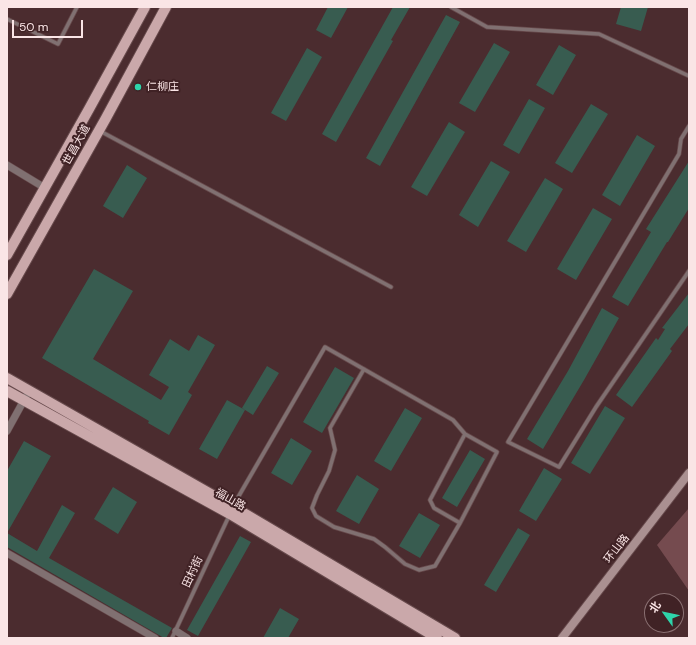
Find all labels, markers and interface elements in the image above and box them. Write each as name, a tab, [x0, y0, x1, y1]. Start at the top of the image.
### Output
scale bar	[14, 12, 85, 38]
text: 50 m	[19, 19, 48, 35]
place label: 仁柳庄	[146, 80, 179, 94]
marker: 仁柳庄	[133, 82, 143, 92]
street label: 世昌大道	[61, 123, 93, 167]
street label: 福山路	[212, 486, 248, 514]
street label: 环山路	[602, 532, 632, 566]
street label: 田村街	[180, 554, 206, 590]
north arrow	[644, 593, 684, 633]
text: 北	[646, 599, 664, 615]

